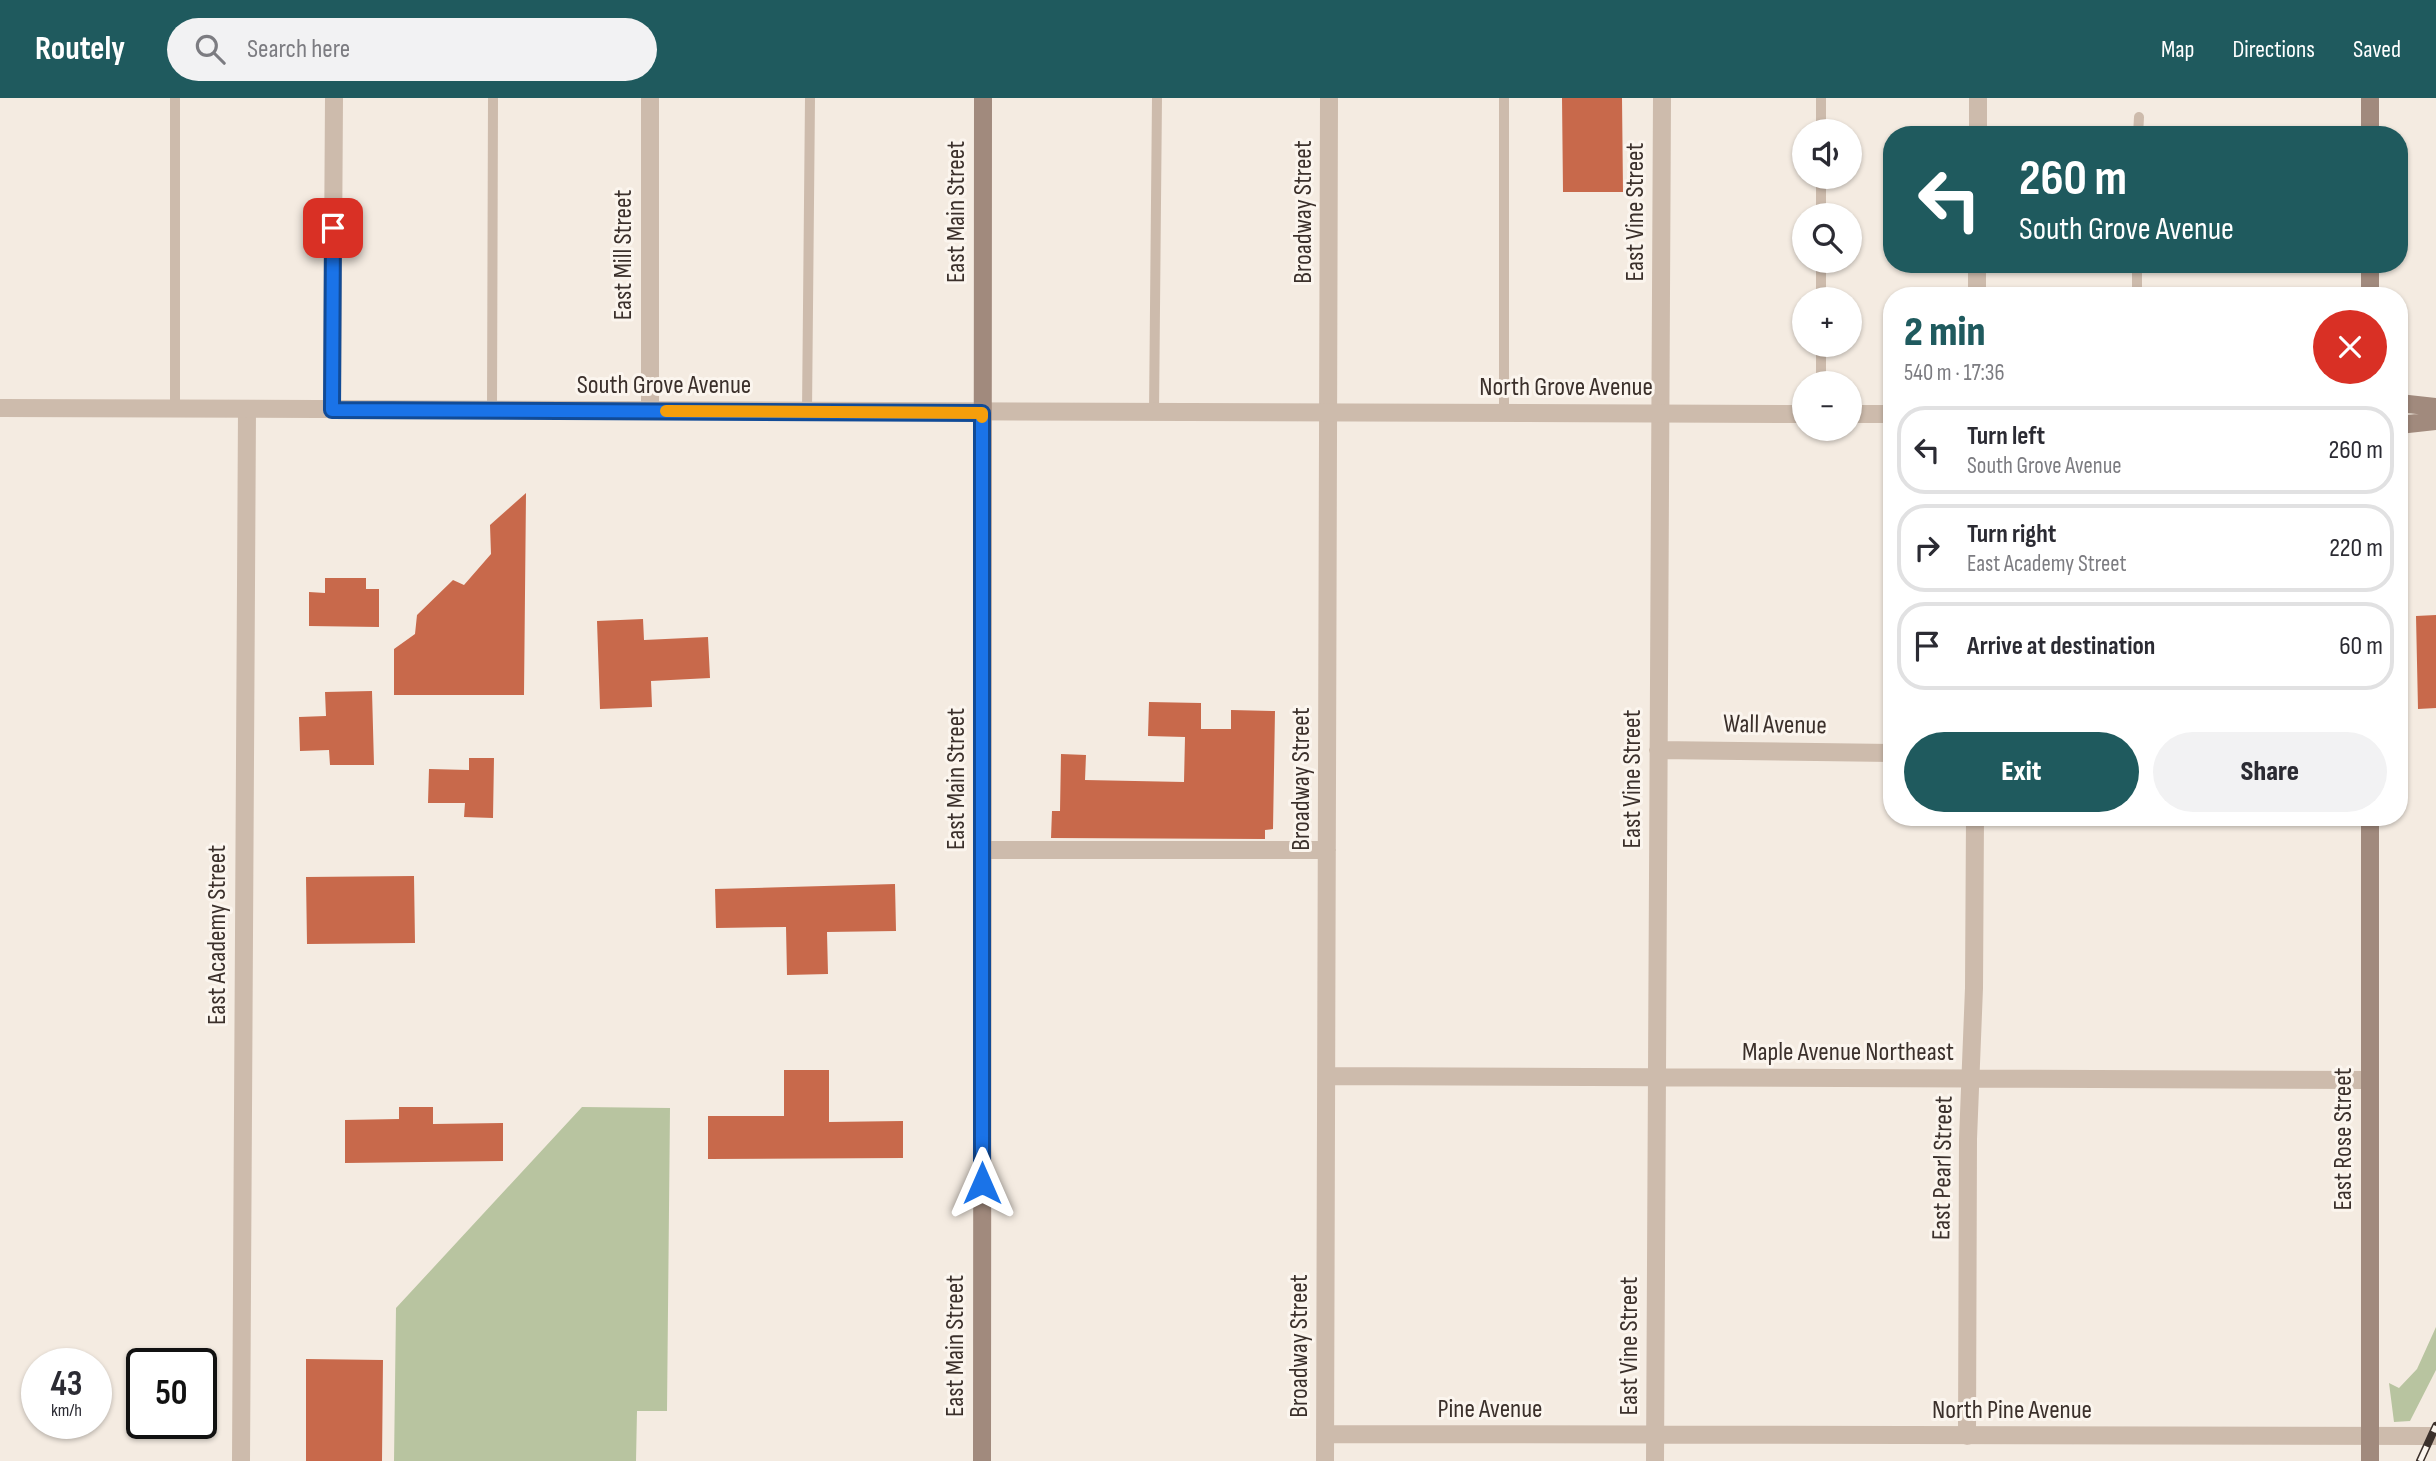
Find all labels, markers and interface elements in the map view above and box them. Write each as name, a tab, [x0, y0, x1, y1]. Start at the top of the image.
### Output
search box	[167, 18, 657, 81]
text: Routely	[35, 29, 125, 69]
icon: search	[191, 30, 229, 68]
text: Search here	[247, 34, 350, 65]
text: Map	[2161, 35, 2194, 64]
text: Directions	[2232, 35, 2315, 64]
text: Saved	[2353, 35, 2401, 64]
map controls	[1792, 119, 1862, 441]
button: sound	[1792, 119, 1862, 189]
street label: Broadway Street	[1288, 140, 1319, 284]
street label: East Main Street	[941, 141, 972, 283]
street label: East Vine Street	[1620, 143, 1651, 281]
text: 260 m	[2019, 150, 2127, 209]
icon: left	[1904, 154, 1995, 245]
street label: East Mill Street	[608, 190, 639, 320]
pin	[303, 198, 363, 258]
button: search	[1792, 203, 1862, 273]
icon: arrive	[314, 209, 352, 247]
text: South Grove Avenue	[2019, 210, 2234, 249]
button: +	[1792, 287, 1862, 357]
text: 2 min	[1904, 307, 1985, 358]
button: close	[2313, 310, 2387, 384]
text: 540 m · 17:36	[1904, 359, 2005, 387]
street label: South Grove Avenue	[577, 370, 751, 401]
button: −	[1792, 371, 1862, 441]
street label: North Grove Avenue	[1479, 372, 1653, 403]
text: Turn left	[1967, 421, 2045, 452]
icon: left	[1908, 431, 1946, 469]
text: 260 m	[2328, 435, 2383, 466]
text: South Grove Avenue	[1967, 452, 2122, 480]
text: Turn right	[1967, 519, 2056, 550]
icon: right	[1908, 529, 1946, 567]
text: 220 m	[2329, 533, 2383, 564]
text: East Academy Street	[1967, 550, 2126, 578]
icon: arrive	[1908, 627, 1946, 665]
text: Arrive at destination	[1967, 631, 2155, 662]
text: 60 m	[2339, 631, 2383, 662]
street label: Broadway Street	[1286, 707, 1317, 851]
street label: East Main Street	[941, 708, 972, 850]
street label: Wall Avenue	[1723, 709, 1827, 741]
street label: East Vine Street	[1617, 710, 1648, 848]
button: Exit	[1904, 732, 2139, 812]
button: Share	[2153, 732, 2387, 812]
street label: East Academy Street	[202, 845, 233, 1025]
street label: Maple Avenue Northeast	[1742, 1037, 1954, 1068]
street label: East Rose Street	[2328, 1067, 2359, 1211]
street label: East Pearl Street	[1926, 1095, 1960, 1240]
position arrow	[945, 1146, 1019, 1220]
street label: Broadway Street	[1284, 1274, 1315, 1418]
street label: East Main Street	[940, 1275, 971, 1417]
street label: East Vine Street	[1614, 1277, 1645, 1415]
speed limit sign: 50	[126, 1348, 217, 1439]
text: 43	[50, 1363, 83, 1406]
street label: Pine Avenue	[1437, 1394, 1543, 1425]
street label: North Pine Avenue	[1932, 1395, 2092, 1426]
text: km/h	[51, 1400, 82, 1421]

